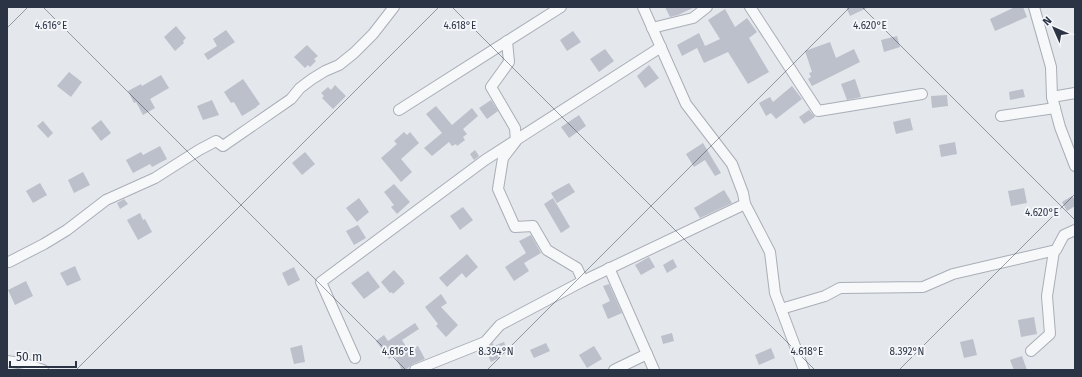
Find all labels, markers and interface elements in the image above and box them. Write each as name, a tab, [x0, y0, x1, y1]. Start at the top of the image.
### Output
north arrow	[1034, 8, 1074, 48]
text: N	[1040, 14, 1054, 28]
text: 4.616°E	[35, 20, 67, 32]
text: 4.618°E	[444, 20, 476, 32]
text: 4.620°E	[853, 20, 887, 32]
text: 4.620°E	[1025, 207, 1059, 219]
scale bar	[10, 343, 76, 369]
text: 4.616°E	[382, 346, 414, 358]
text: 8.394°N	[478, 346, 514, 358]
text: 4.618°E	[791, 346, 823, 358]
text: 8.392°N	[890, 346, 924, 358]
text: 50 m	[16, 350, 42, 364]

